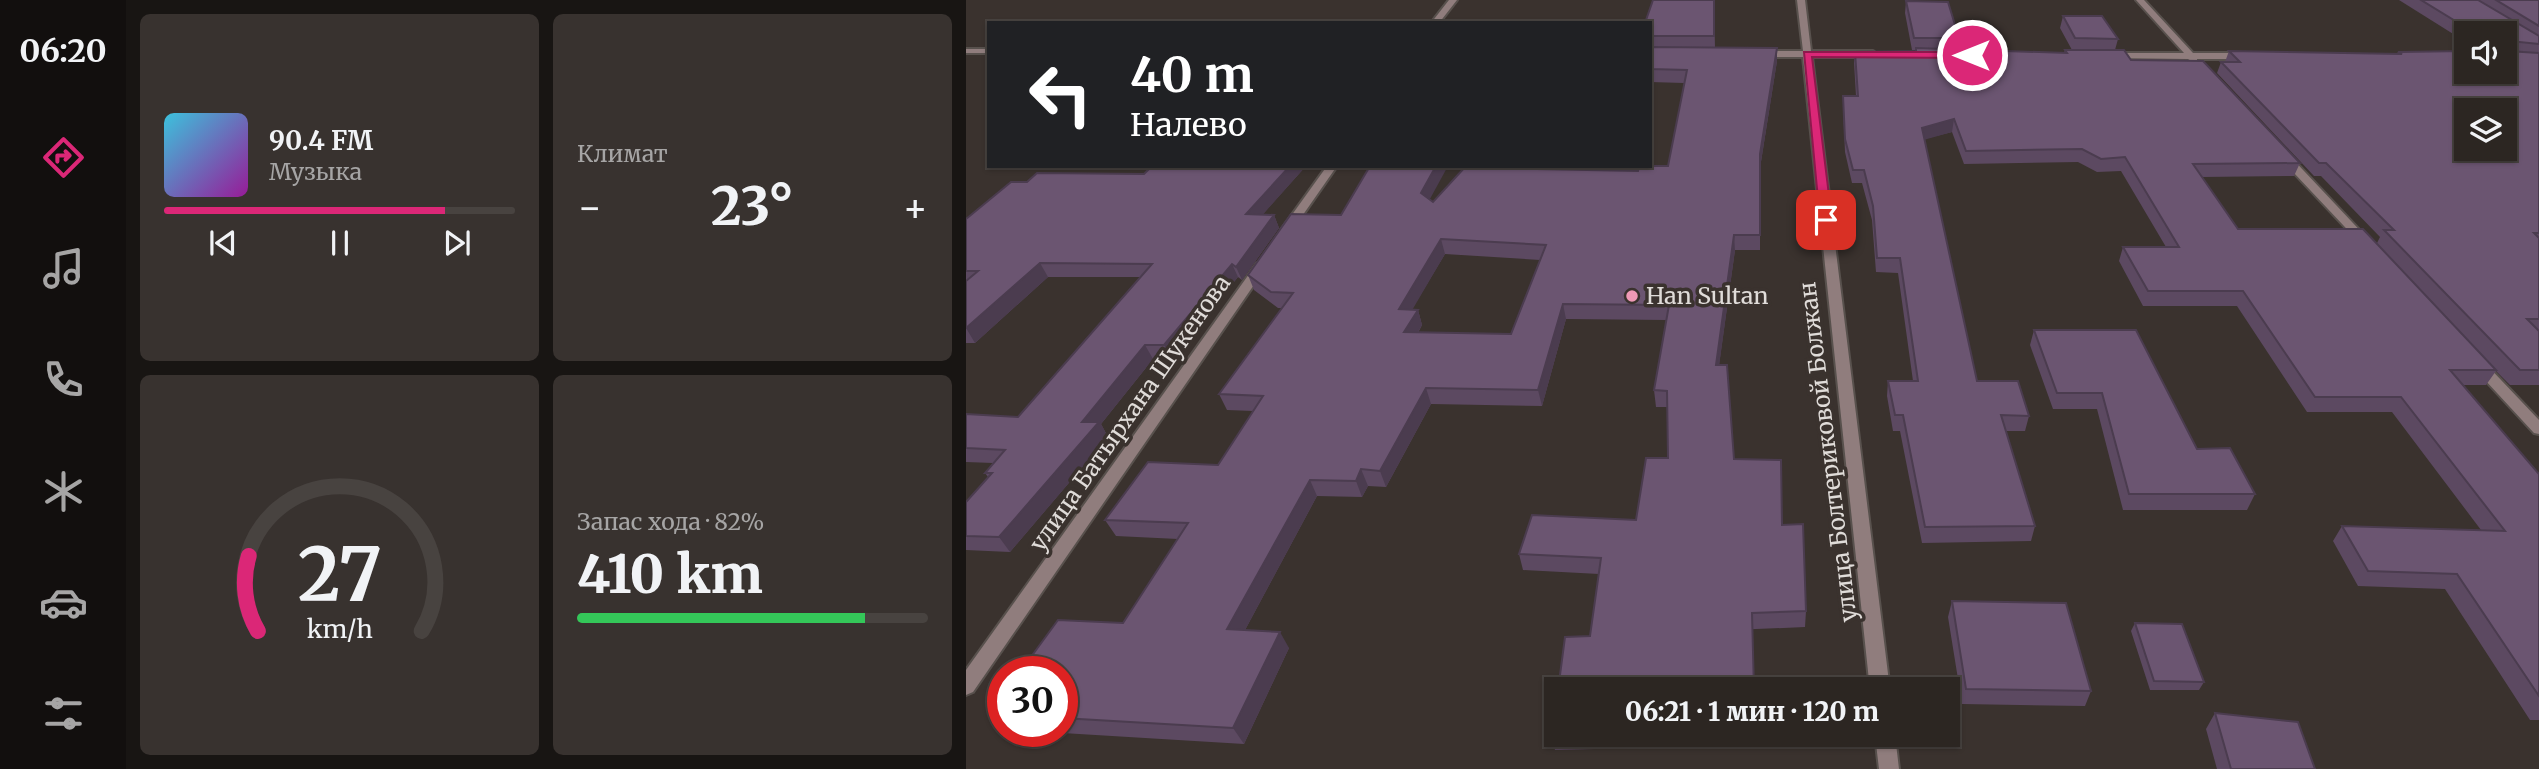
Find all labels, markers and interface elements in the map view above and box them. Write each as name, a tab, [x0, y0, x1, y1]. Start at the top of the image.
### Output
position arrow	[1935, 18, 2009, 92]
map controls	[2454, 21, 2517, 161]
button: sound	[2454, 21, 2517, 84]
text: 06:20	[19, 31, 107, 71]
text: 40 m	[1130, 44, 1254, 105]
icon: left	[1015, 49, 1106, 140]
button: layers	[2454, 98, 2517, 161]
text: Налево	[1130, 105, 1247, 145]
text: 90.4 FM	[269, 124, 373, 157]
icon: directions	[39, 133, 88, 182]
text: Климат	[577, 139, 668, 168]
text: Музыка	[269, 157, 362, 186]
text: 23°	[711, 174, 794, 239]
text: −	[577, 184, 602, 231]
text: +	[903, 184, 928, 231]
pin	[1796, 190, 1856, 250]
icon: arrive	[1807, 201, 1845, 239]
icon: previous	[204, 224, 242, 262]
icon: pause	[321, 224, 359, 262]
icon: next	[438, 224, 476, 262]
icon: music	[39, 244, 88, 293]
street label: улица Батырхана Шукенова	[1023, 269, 1236, 556]
street label: улица Болтериковой Болжан	[1792, 280, 1863, 624]
place label: Han Sultan	[1646, 281, 1769, 310]
marker: Han Sultan	[1624, 288, 1640, 304]
icon: phone	[39, 355, 88, 404]
icon: climate	[39, 467, 88, 516]
text: Запас хода · 82%	[577, 507, 764, 536]
text: 27	[297, 529, 382, 621]
text: 410 km	[577, 542, 763, 607]
icon: car	[39, 578, 88, 627]
text: km/h	[306, 613, 373, 645]
speed limit sign: 30	[987, 656, 1078, 747]
icon: filters	[39, 689, 88, 738]
text: 06:21 · 1 мин · 120 m	[1625, 695, 1879, 728]

